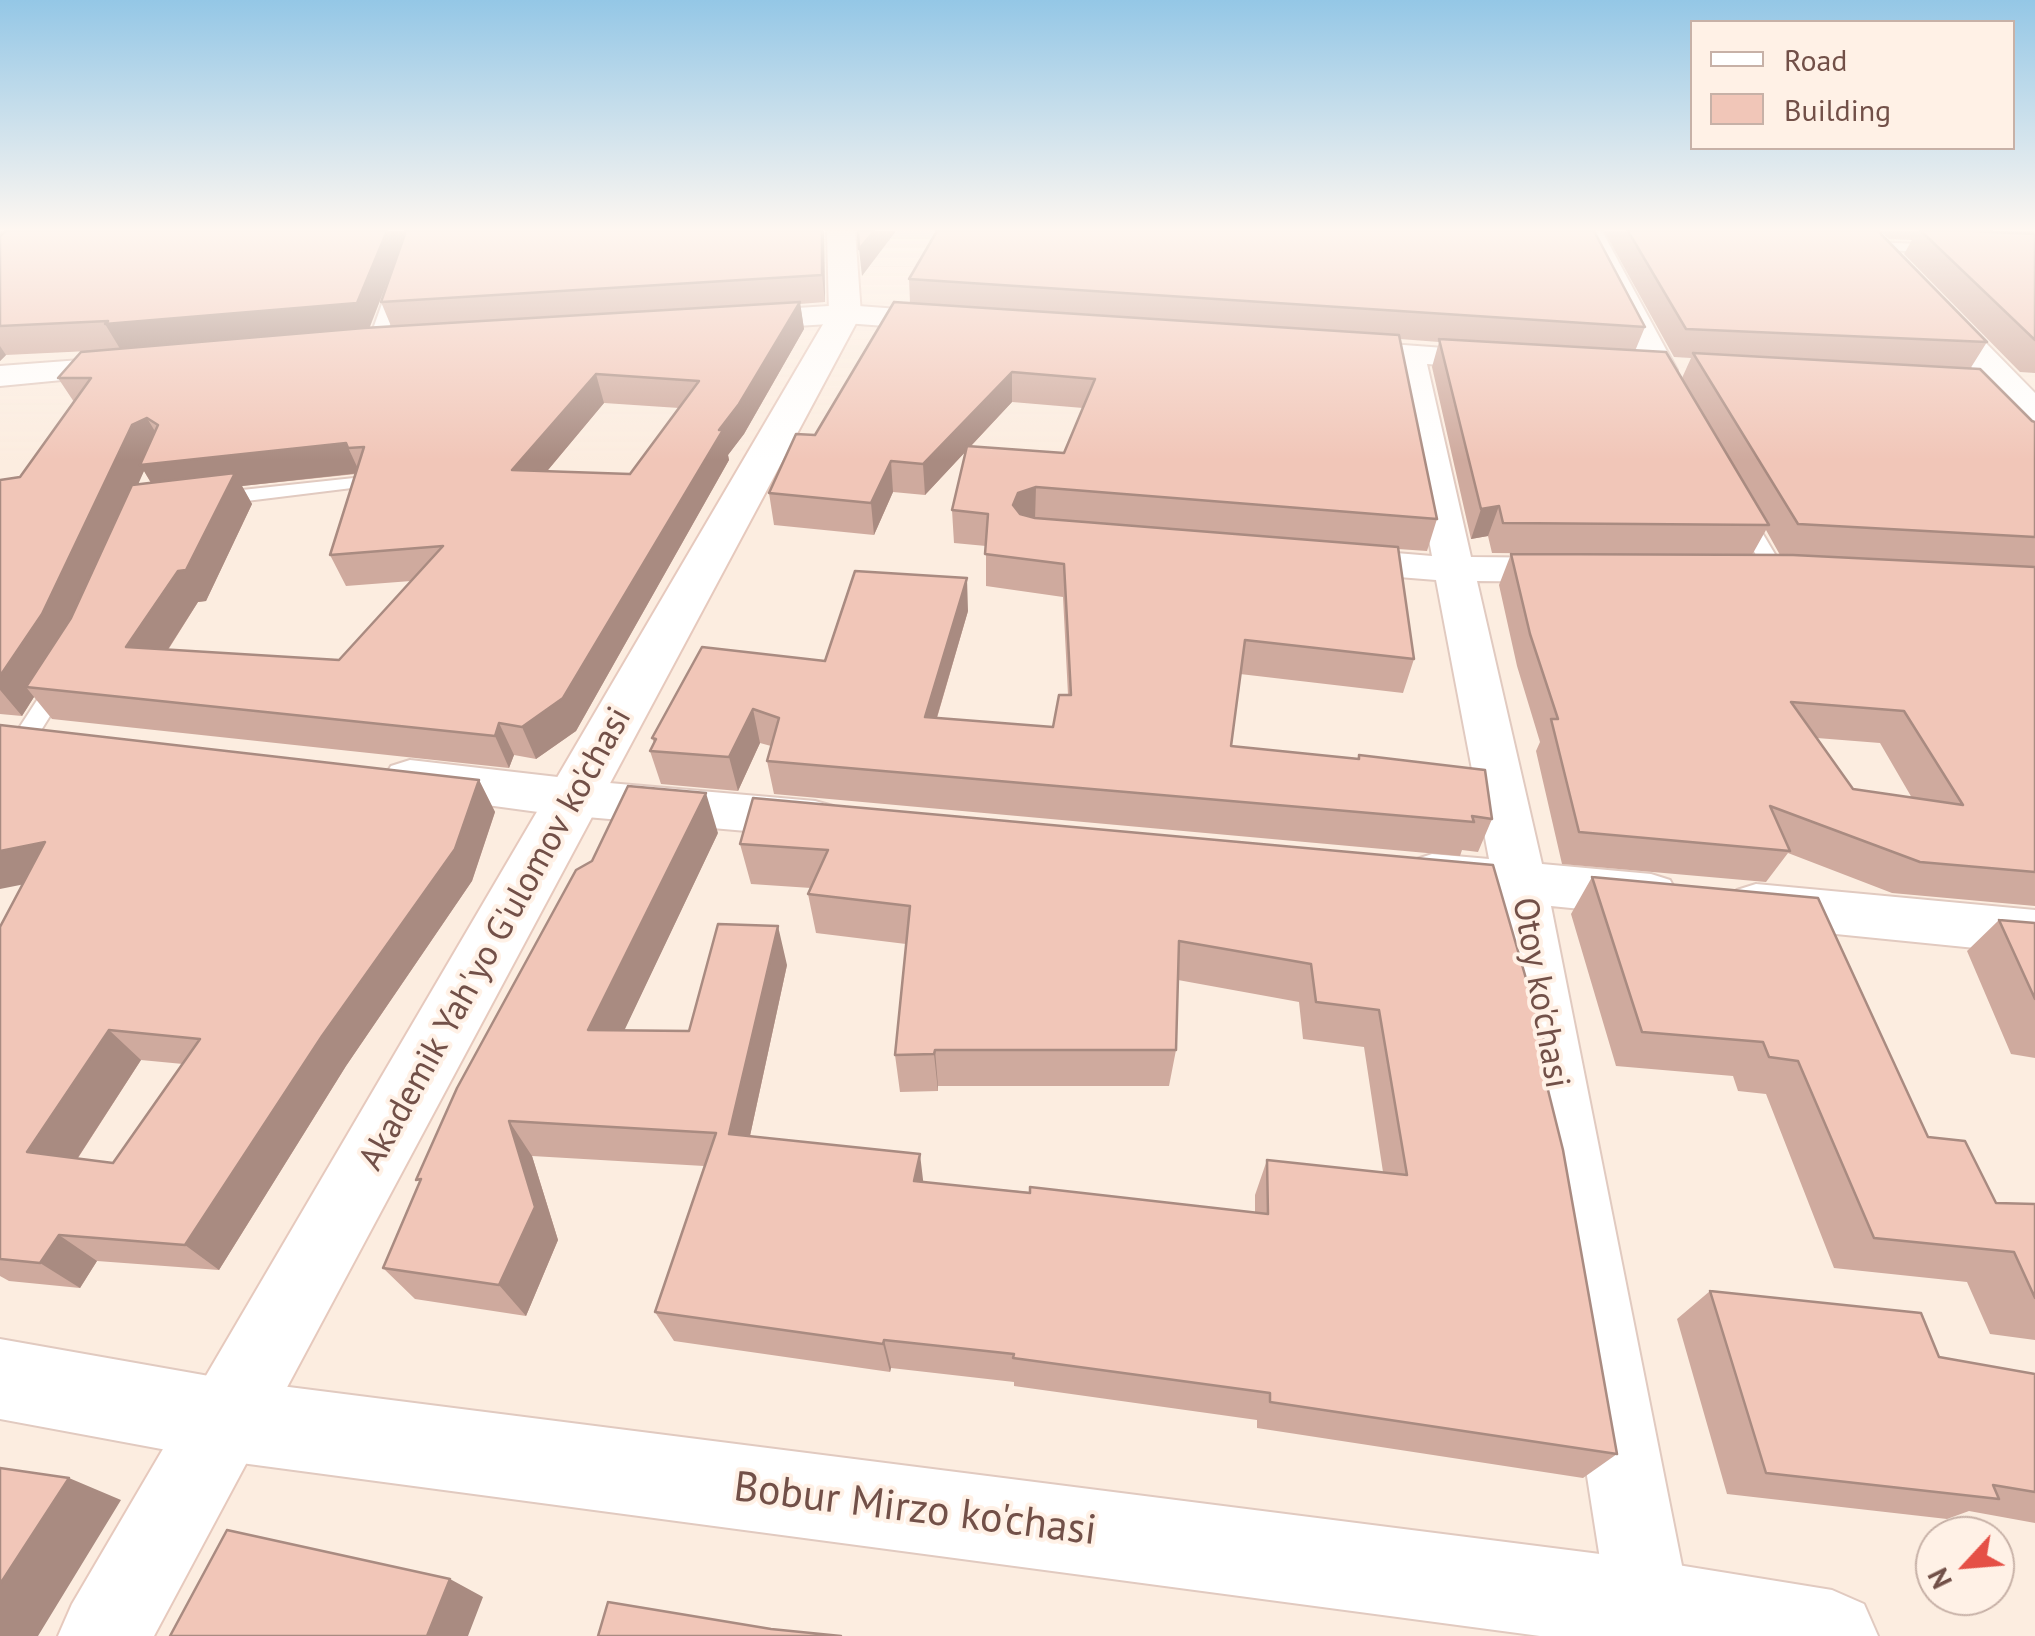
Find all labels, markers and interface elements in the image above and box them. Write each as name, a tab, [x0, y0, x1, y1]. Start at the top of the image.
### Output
legend	[1690, 20, 2015, 150]
text: Road	[1784, 40, 1848, 79]
text: Building	[1784, 90, 1891, 129]
street label: Akademik Yah'yo G'ulomov ko'chasi	[351, 700, 641, 1178]
street label: Otoy ko'chasi	[1503, 894, 1577, 1092]
street label: Bobur Mirzo ko'chasi	[731, 1463, 1099, 1557]
north arrow	[1915, 1516, 2015, 1616]
text: N	[1919, 1562, 1960, 1595]

